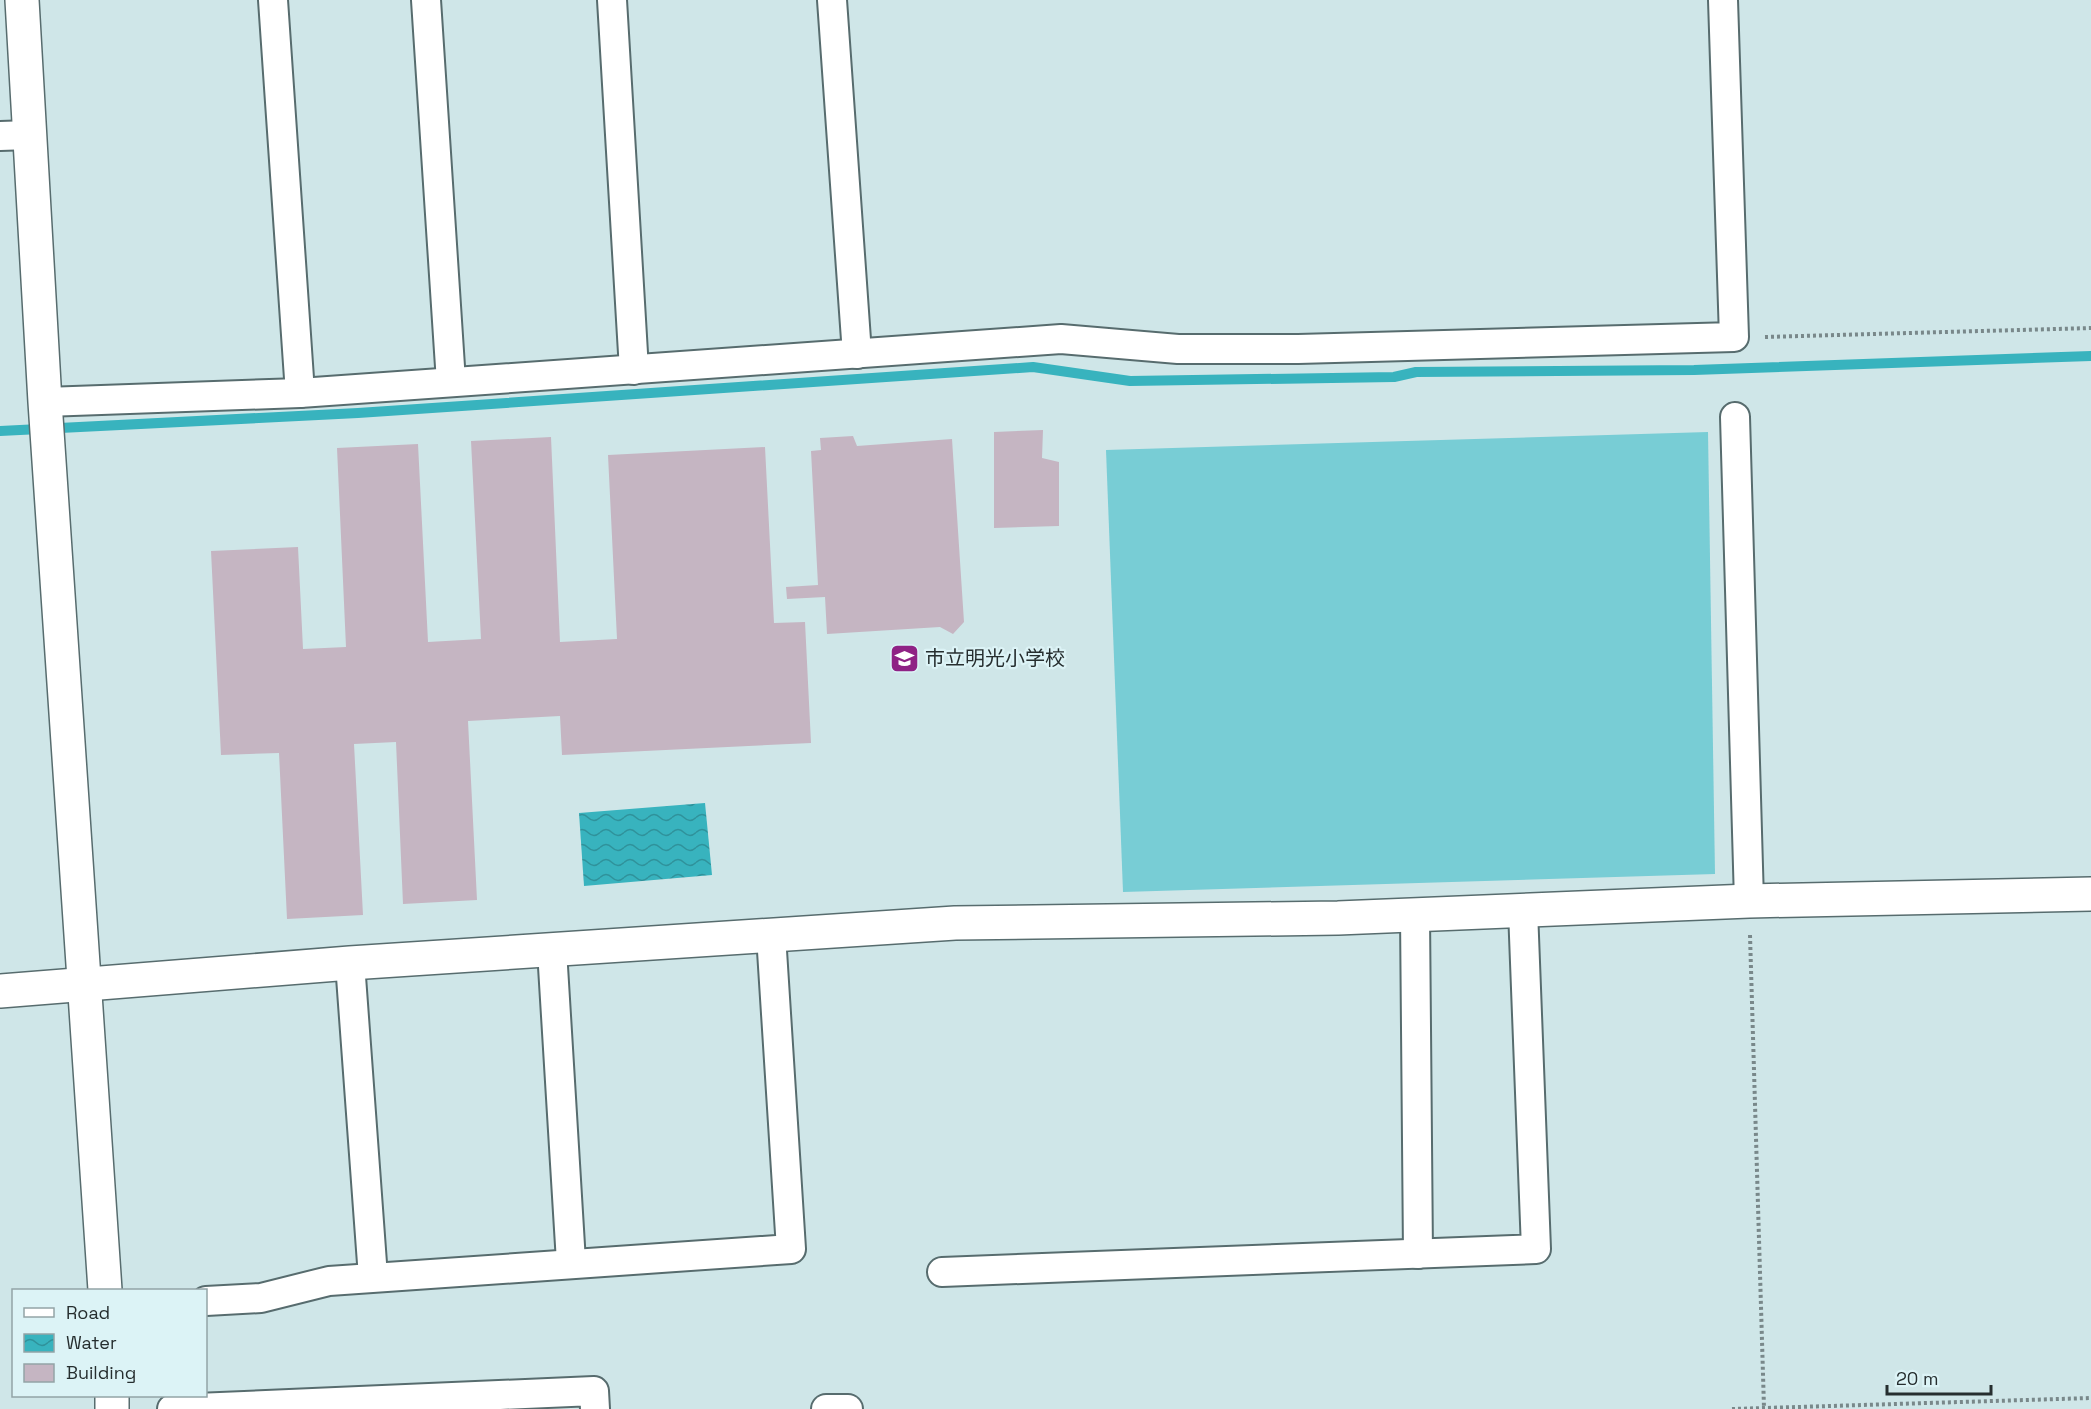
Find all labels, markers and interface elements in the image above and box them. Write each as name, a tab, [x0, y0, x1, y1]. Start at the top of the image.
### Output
school or university icon: 市立明光小学校	[888, 642, 920, 674]
place label: 市立明光小学校	[925, 645, 1065, 671]
legend	[12, 1289, 207, 1397]
text: Road	[66, 1301, 110, 1324]
text: Water	[66, 1331, 117, 1354]
scale bar	[1887, 1358, 1990, 1396]
text: Building	[66, 1361, 136, 1384]
text: 20 m	[1896, 1367, 1939, 1390]

